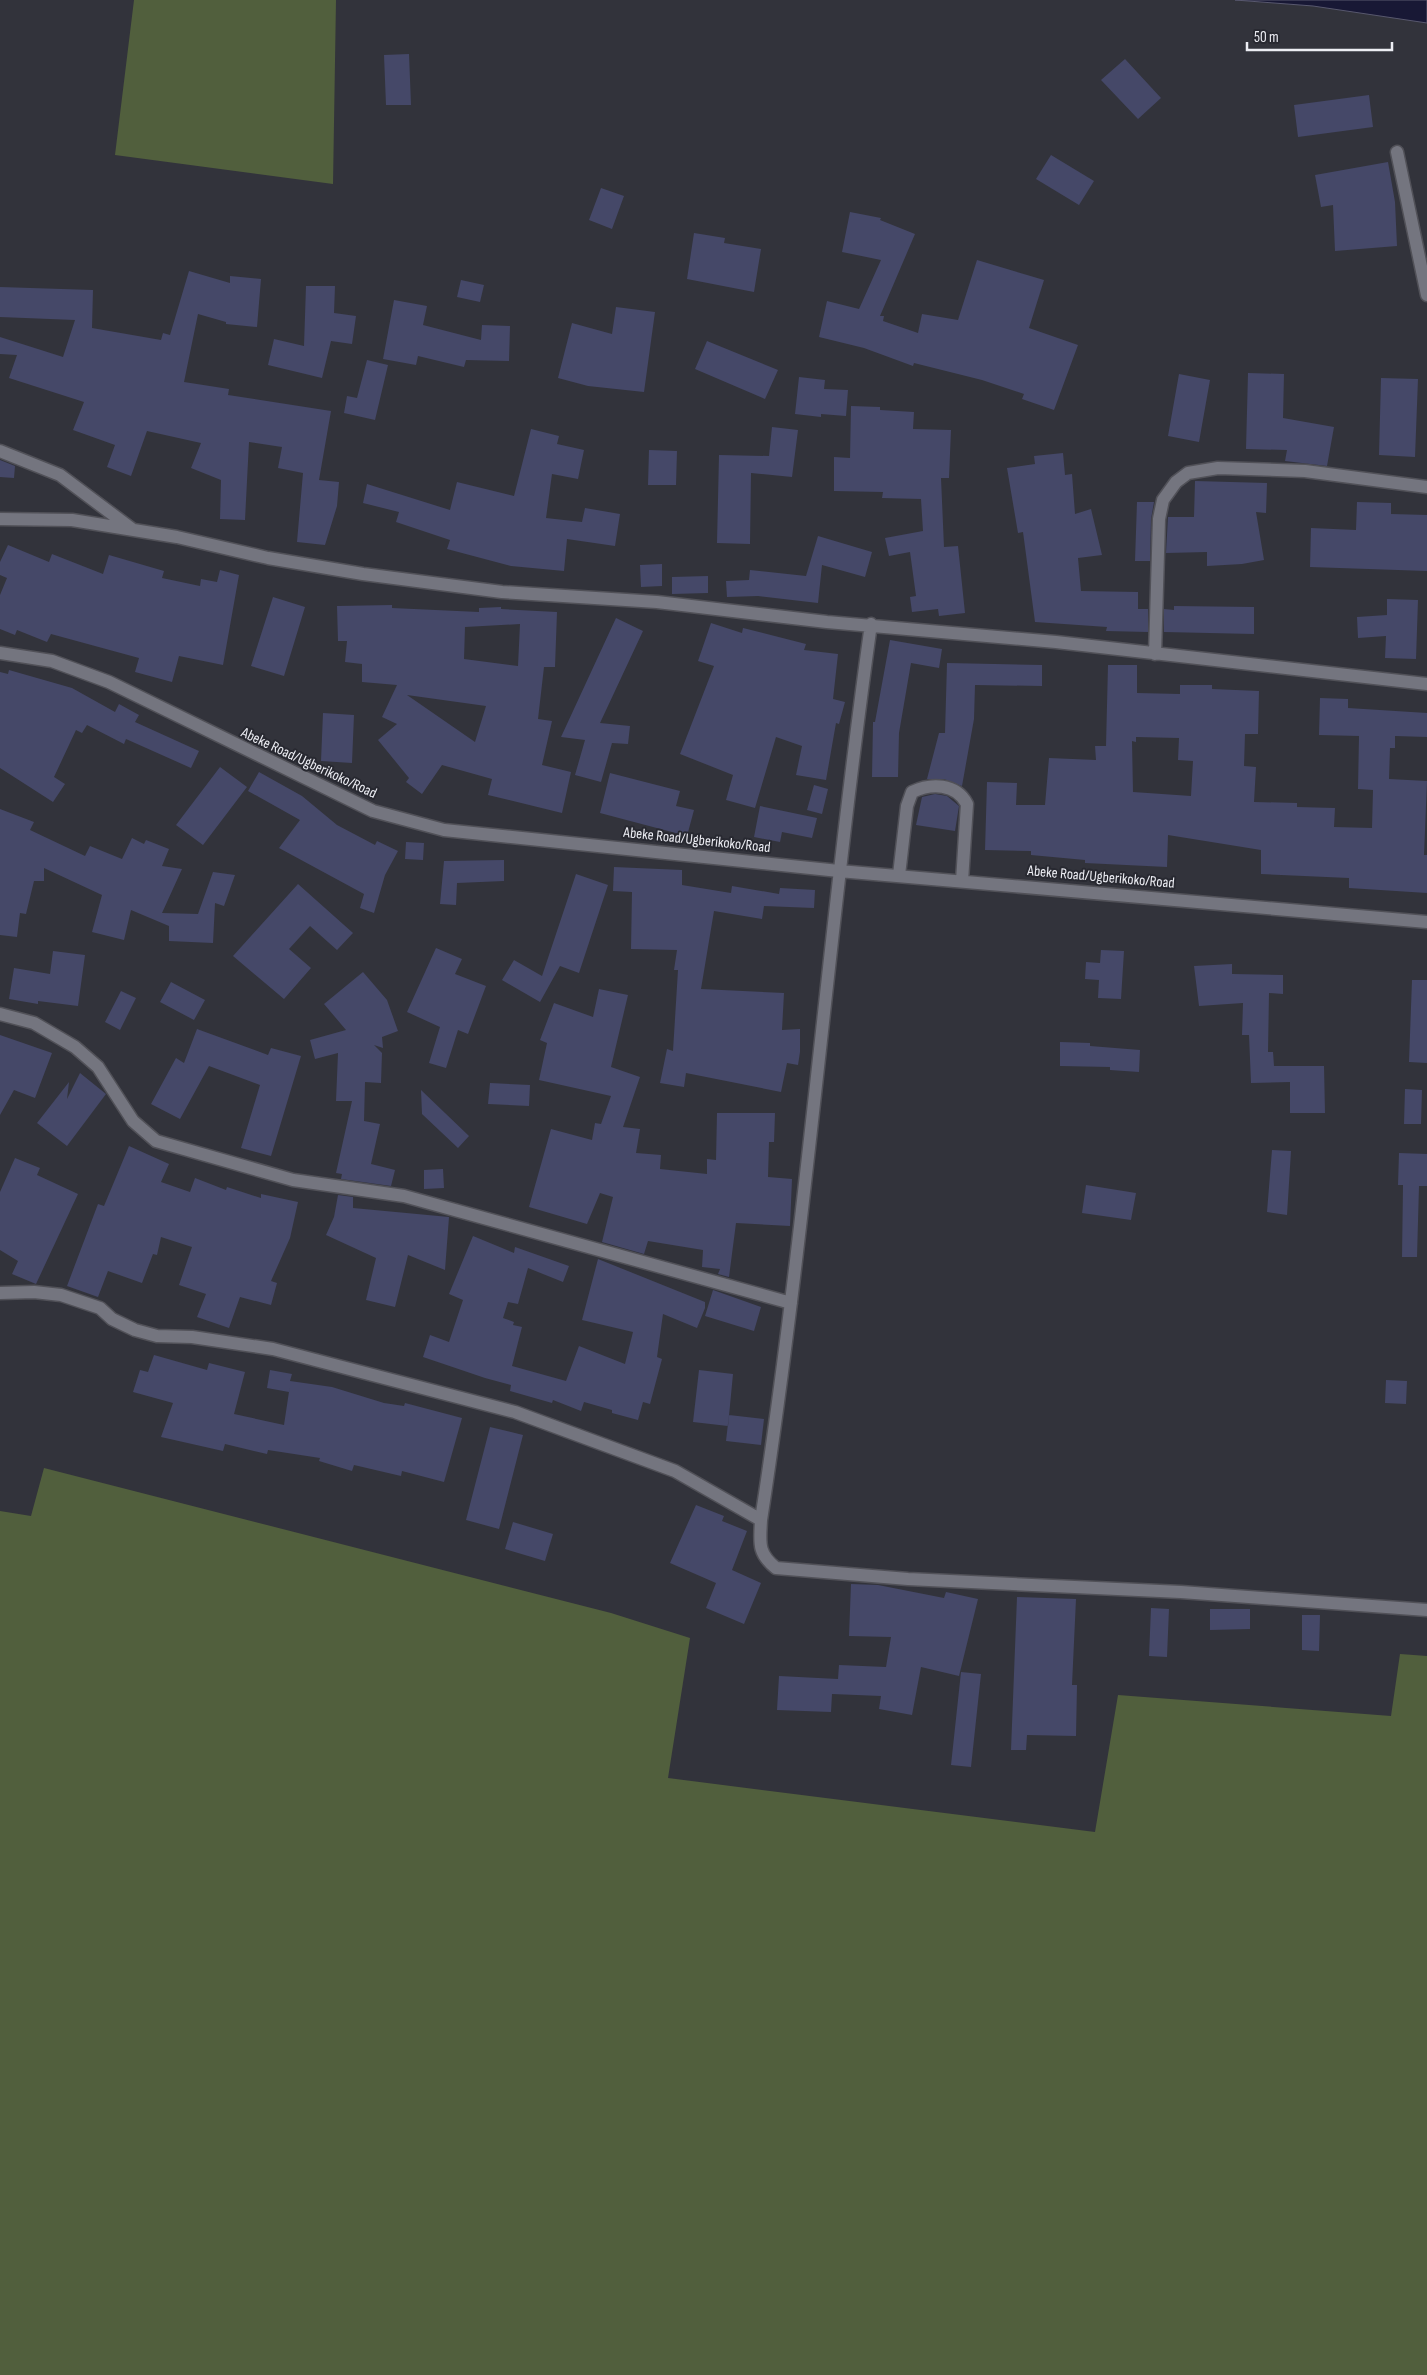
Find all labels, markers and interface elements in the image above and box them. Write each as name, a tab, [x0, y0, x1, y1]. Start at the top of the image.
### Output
scale bar	[1247, 20, 1392, 52]
text: 50 m	[1254, 28, 1279, 47]
street label: Abeke Road/Ugberikoko/Road	[237, 723, 380, 803]
street label: Abeke Road/Ugberikoko/Road	[622, 823, 771, 857]
street label: Abeke Road/Ugberikoko/Road	[1026, 861, 1175, 893]

